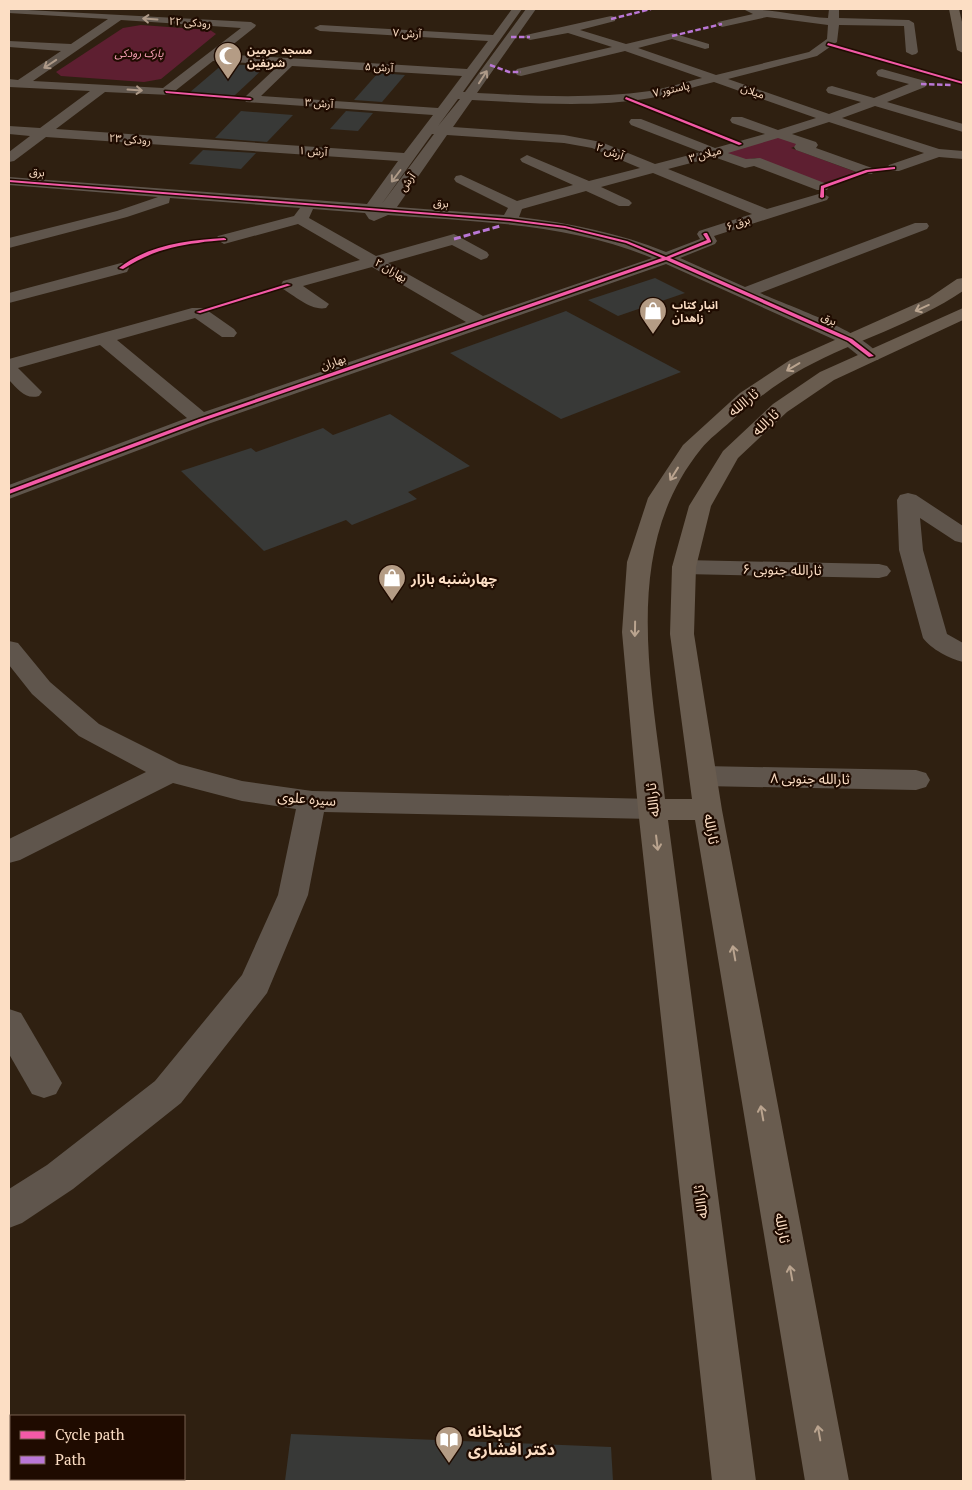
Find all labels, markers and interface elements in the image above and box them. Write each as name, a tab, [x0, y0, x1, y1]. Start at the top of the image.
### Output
one-way arrow	[142, 14, 158, 24]
street label: رودکی ۲۲	[169, 14, 211, 30]
street label: آرش ۷	[392, 25, 422, 41]
mosque icon: مسجد حرمین شریفین	[213, 41, 243, 80]
place label: مسجد حرمین شریفین	[247, 43, 312, 70]
park label: پارک رودکی	[114, 46, 164, 61]
one-way arrow	[43, 59, 57, 69]
street label: آرش ۵	[364, 59, 395, 75]
one-way arrow	[478, 70, 488, 84]
street label: پاستور ۷	[651, 78, 691, 101]
street label: میلان	[739, 80, 767, 102]
one-way arrow	[127, 86, 143, 95]
street label: آرش ۳	[304, 95, 335, 111]
street label: رودکی ۲۳	[109, 131, 151, 147]
street label: آرش ۲	[594, 140, 627, 163]
street label: آرش ۱	[298, 143, 329, 159]
street label: میلان ۳	[687, 143, 723, 165]
street label: برق	[29, 164, 45, 180]
one-way arrow	[391, 169, 401, 183]
street label: آرش	[396, 169, 419, 194]
street label: برق	[433, 195, 449, 211]
street label: برق ۶	[724, 212, 752, 234]
street label: بهاران ۲	[372, 255, 410, 285]
shop icon: انبار کتاب زاهدان	[638, 296, 668, 335]
place label: انبار کتاب زاهدان	[672, 298, 718, 325]
one-way arrow	[915, 303, 930, 313]
street label: برق	[819, 309, 839, 329]
street label: بهاران	[319, 351, 347, 373]
one-way arrow	[787, 362, 801, 372]
street label: ثاراالله	[724, 384, 762, 420]
street label: ثارالله	[747, 404, 783, 440]
one-way arrow	[669, 467, 679, 481]
street label: ثارالله جنوبی ۶	[742, 559, 822, 579]
shop icon: چهارشنبه بازار	[377, 563, 407, 602]
place label: چهارشنبه بازار	[410, 569, 497, 588]
one-way arrow	[630, 621, 639, 637]
street label: ثارالله جنوبی ۸	[770, 768, 850, 788]
street label: ثاراالله	[641, 782, 663, 818]
street label: سیره علوی	[277, 786, 337, 810]
street label: ثارالله	[700, 812, 724, 846]
one-way arrow	[652, 834, 662, 850]
one-way arrow	[728, 946, 738, 962]
one-way arrow	[757, 1106, 767, 1122]
street label: ثاراالله	[688, 1184, 712, 1220]
street label: ثارالله	[771, 1211, 795, 1245]
one-way arrow	[785, 1266, 795, 1282]
legend	[10, 1415, 185, 1480]
place label: کتابخانه دکتر افشاری	[468, 1420, 555, 1460]
text: Cycle path	[55, 1424, 125, 1444]
library icon: کتابخانه دکتر افشاری	[434, 1425, 464, 1464]
one-way arrow	[813, 1426, 823, 1442]
text: Path	[55, 1449, 86, 1469]

